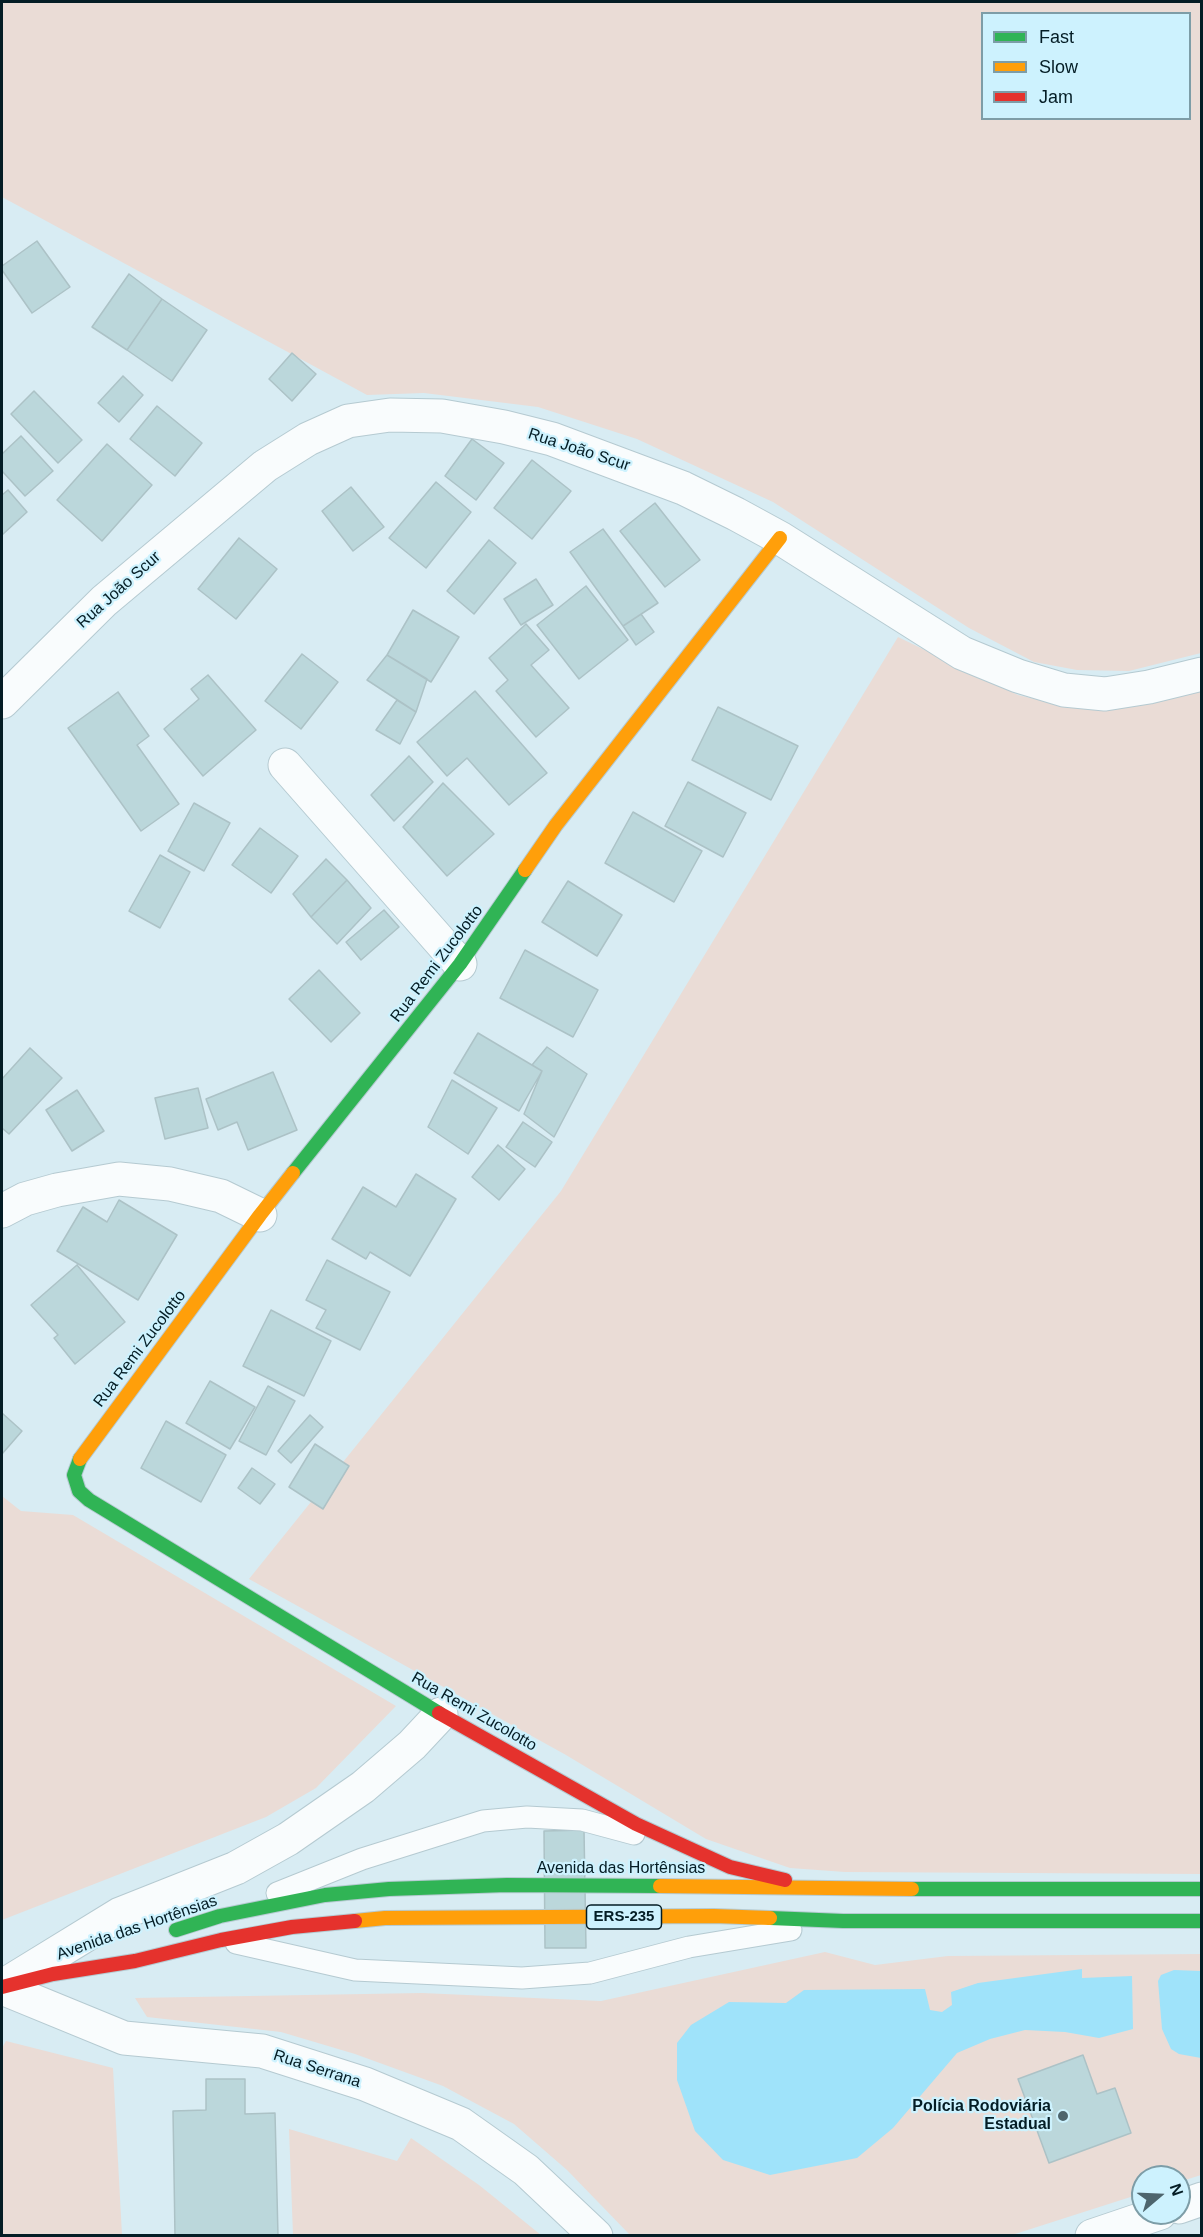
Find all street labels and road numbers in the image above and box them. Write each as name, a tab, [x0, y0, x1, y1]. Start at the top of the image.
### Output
street label: Rua João Scur	[526, 425, 632, 475]
street label: Rua João Scur	[73, 547, 165, 633]
street label: Rua Remi Zucolotto	[387, 902, 487, 1026]
street label: Rua Remi Zucolotto	[90, 1287, 190, 1411]
street label: Rua Remi Zucolotto	[408, 1668, 540, 1756]
street label: Avenida das Hortênsias	[537, 1859, 705, 1879]
street label: Avenida das Hortênsias	[54, 1891, 220, 1965]
road number: ERS-235	[586, 1905, 662, 1929]
street label: Rua Serrana	[271, 2046, 363, 2092]

